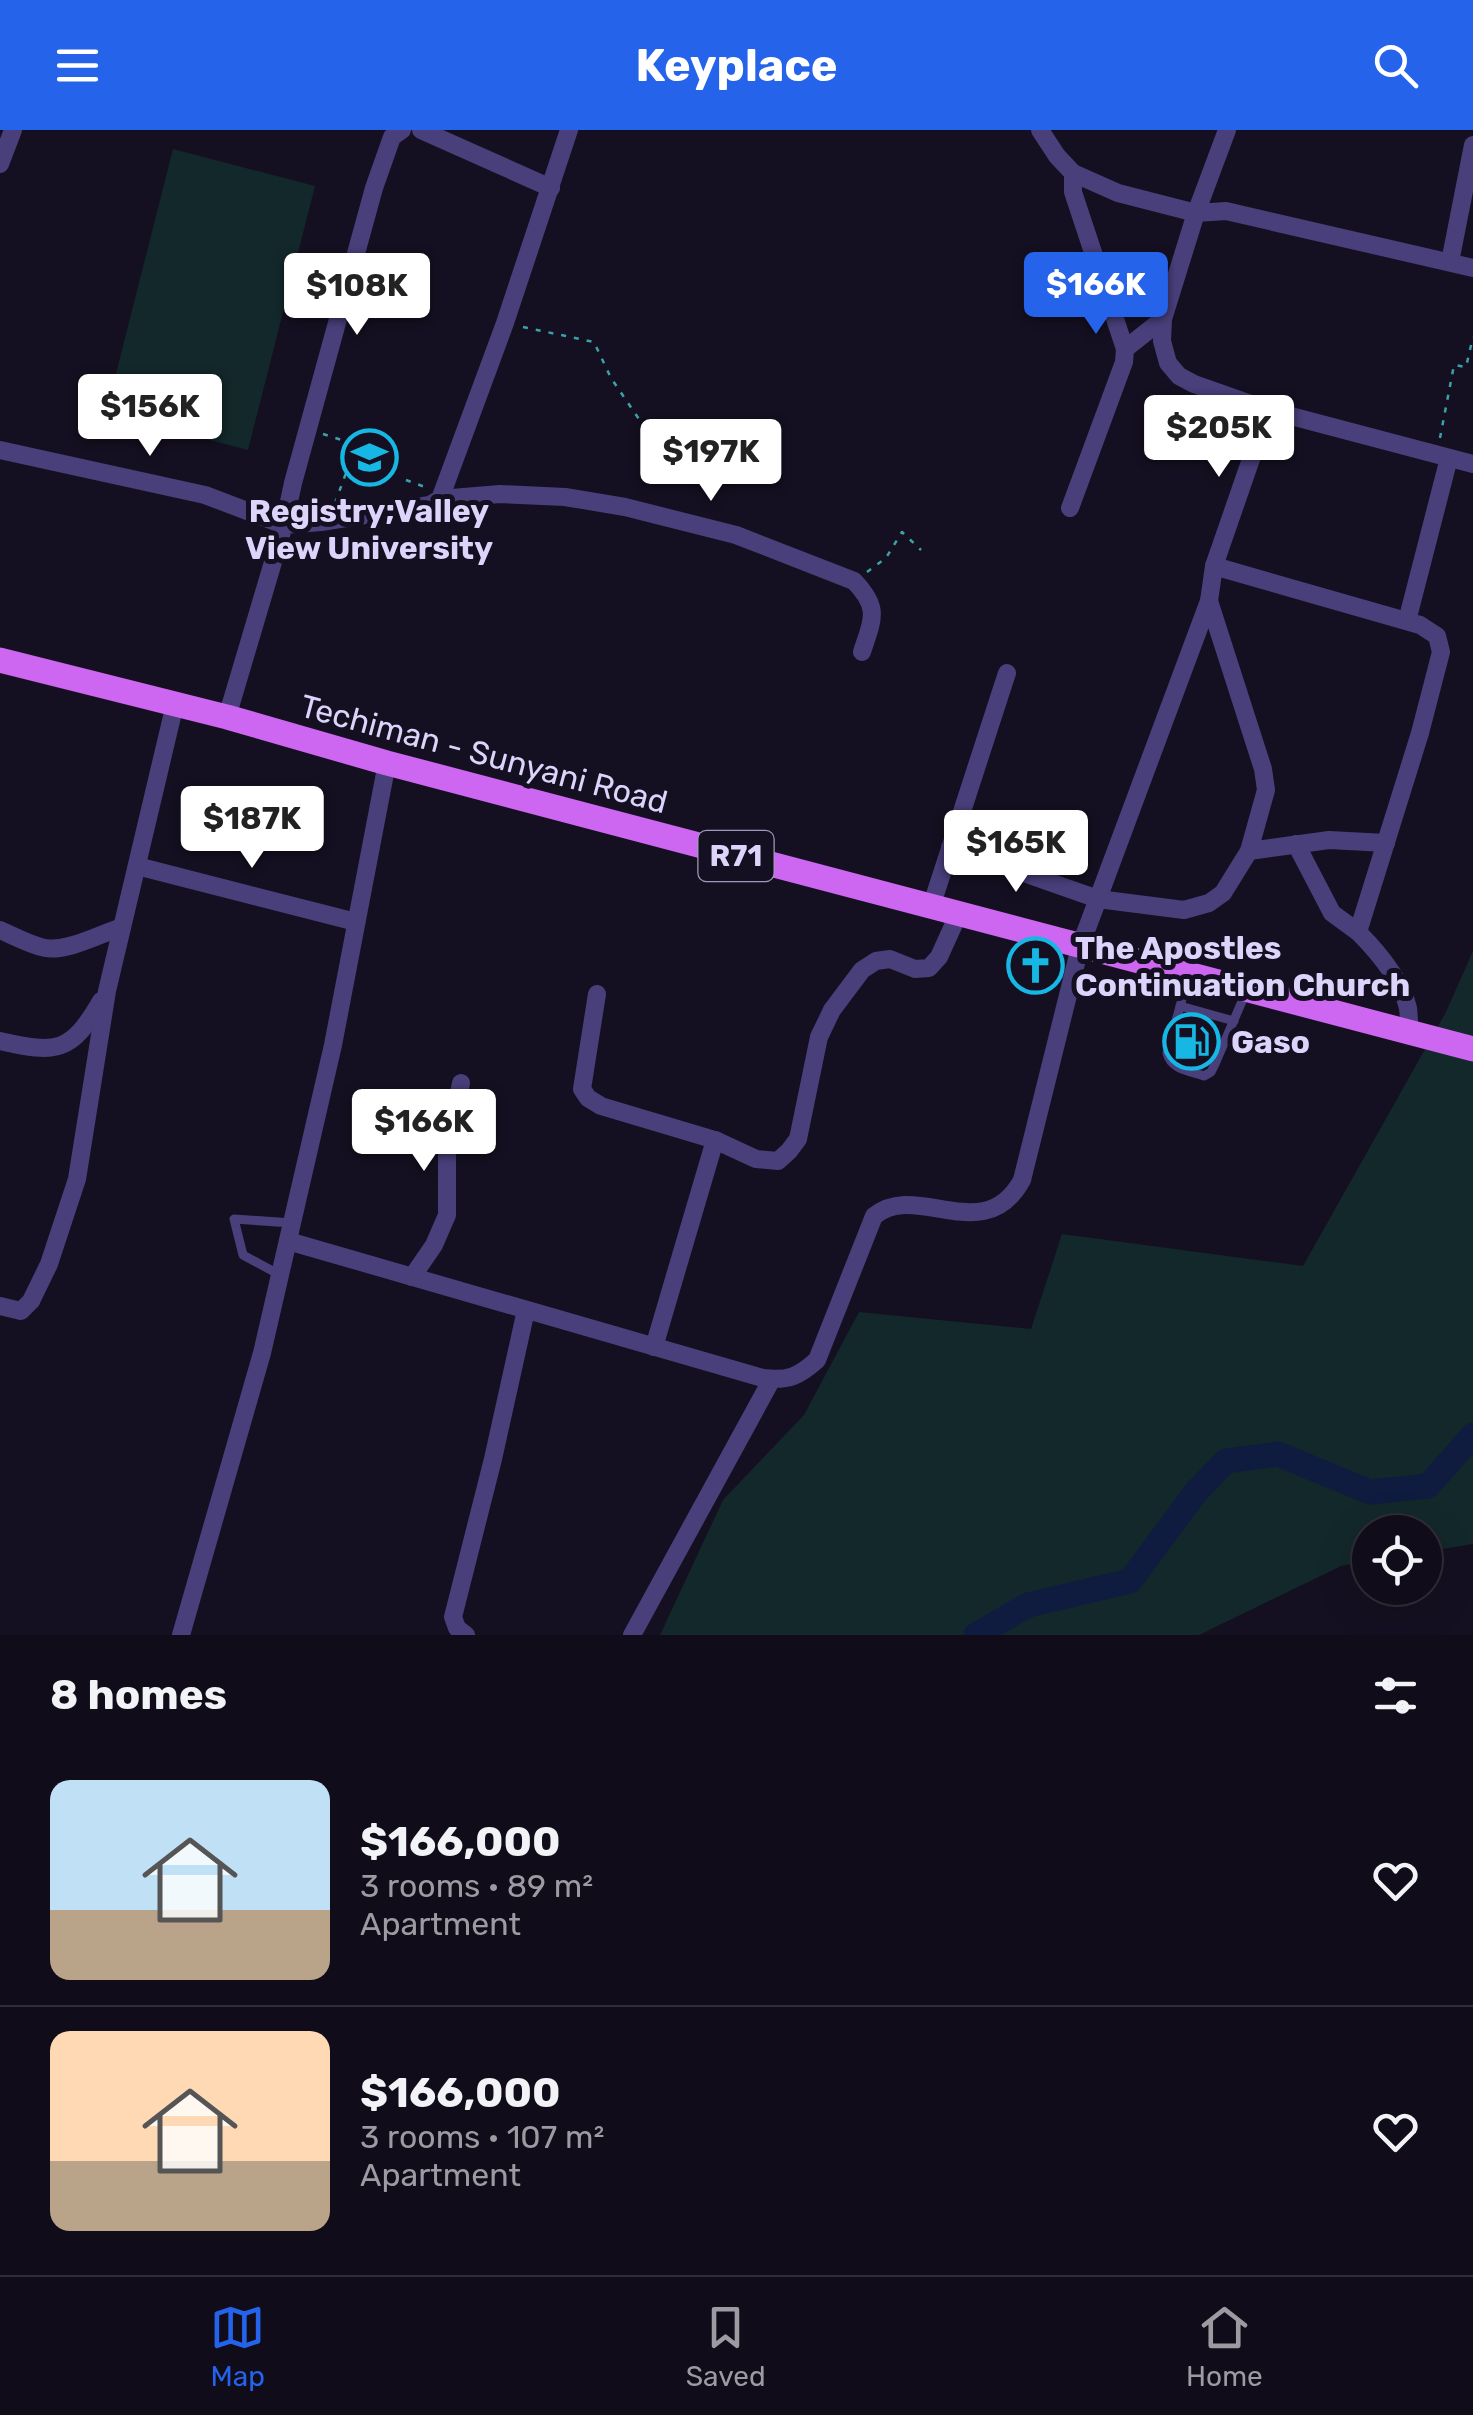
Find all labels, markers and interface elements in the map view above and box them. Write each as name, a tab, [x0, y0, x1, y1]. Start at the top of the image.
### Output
icon: menu	[50, 38, 105, 93]
icon: search	[1368, 38, 1423, 93]
text: Keyplace	[635, 39, 838, 92]
pin: $166K	[1026, 252, 1166, 337]
pin: $108K	[287, 253, 427, 338]
text: $166K	[1046, 265, 1146, 303]
text: $108K	[306, 266, 408, 304]
pin: $156K	[80, 374, 220, 459]
text: $156K	[100, 387, 200, 425]
pin: $205K	[1149, 395, 1289, 480]
text: $205K	[1166, 408, 1272, 446]
pin: $197K	[641, 419, 781, 504]
school or university icon: Registry;Valley View University	[339, 427, 399, 487]
text: $197K	[662, 432, 760, 470]
place label: Registry;Valley View University	[245, 492, 493, 567]
street label: Techiman - Sunyani Road	[296, 687, 672, 821]
pin: $187K	[182, 786, 322, 871]
text: $187K	[203, 799, 301, 837]
pin: $165K	[946, 810, 1086, 895]
text: $165K	[966, 823, 1066, 861]
road number: R71	[698, 831, 774, 881]
place label: The Apostles Continuation Church	[1075, 929, 1410, 1004]
church icon: The Apostles Continuation Church	[1006, 936, 1066, 996]
fuel station icon: Gaso	[1162, 1012, 1222, 1072]
place label: Gaso	[1231, 1023, 1310, 1061]
pin: $166K	[354, 1089, 494, 1174]
text: $166K	[374, 1102, 474, 1140]
map controls	[1352, 1515, 1442, 1605]
button: locate	[1352, 1515, 1442, 1605]
icon: filters	[1368, 1668, 1423, 1723]
text: 8 homes	[50, 1670, 227, 1720]
text: $166,000	[360, 1817, 561, 1867]
icon: home	[130, 1820, 250, 1940]
icon: heart	[1368, 1853, 1423, 1908]
text: 3 rooms · 89 m²	[360, 1867, 593, 1905]
text: Apartment	[360, 1905, 521, 1943]
text: $166,000	[360, 2068, 561, 2118]
icon: home	[130, 2071, 250, 2191]
icon: heart	[1368, 2104, 1423, 2159]
text: 3 rooms · 107 m²	[360, 2118, 604, 2156]
text: Apartment	[360, 2156, 521, 2194]
tab: Map	[210, 2300, 265, 2393]
tab: Saved	[686, 2300, 766, 2393]
tab: Home	[1186, 2300, 1263, 2393]

